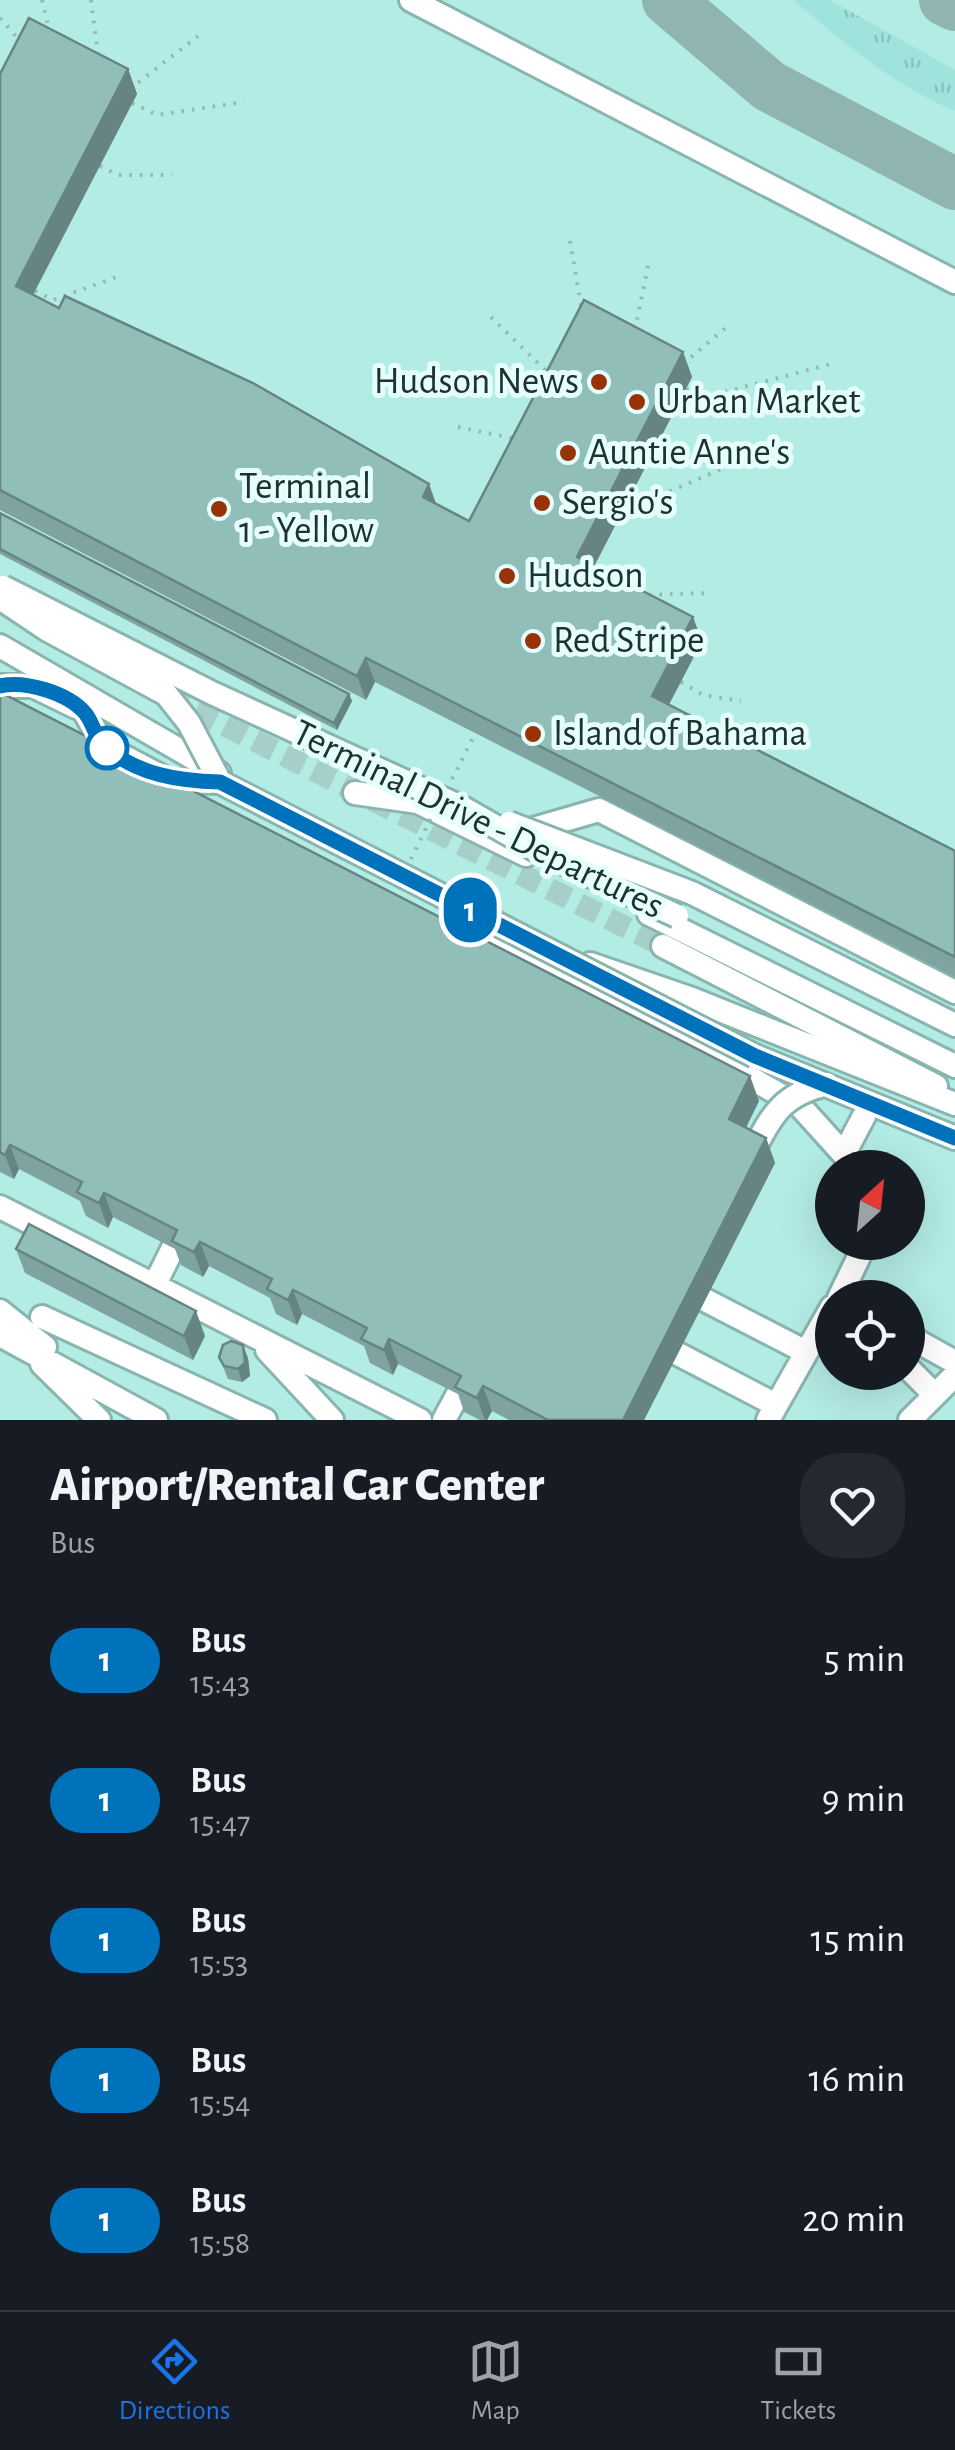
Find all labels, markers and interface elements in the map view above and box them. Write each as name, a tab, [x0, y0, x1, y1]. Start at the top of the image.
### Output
place label: Hudson News	[374, 363, 579, 401]
marker: Hudson News	[588, 371, 610, 393]
place label: Urban Market	[657, 383, 860, 421]
marker: Urban Market	[626, 391, 648, 413]
place label: Auntie Anne's	[588, 434, 790, 472]
marker: Auntie Anne's	[557, 442, 579, 464]
place label: Terminal 1 - Yellow	[239, 468, 374, 550]
place label: Sergio's	[562, 484, 674, 522]
marker: Sergio's	[531, 492, 553, 514]
marker: Terminal 1 - Yellow	[208, 498, 230, 520]
place label: Hudson	[527, 557, 644, 595]
marker: Hudson	[496, 565, 518, 587]
place label: Red Stripe	[553, 622, 705, 660]
marker: Red Stripe	[522, 630, 544, 652]
street label: Terminal Drive - Departures	[287, 714, 669, 926]
place label: Island of Bahama	[553, 715, 807, 753]
marker: Island of Bahama	[522, 723, 544, 745]
unlabelled marker	[86, 727, 128, 769]
line badge: 1	[438, 878, 502, 942]
text: 1	[464, 893, 476, 928]
north arrow	[815, 1150, 925, 1260]
map controls	[815, 1150, 925, 1390]
button: locate	[815, 1280, 925, 1390]
button: heart	[800, 1453, 905, 1558]
text: Airport/Rental Car Center	[50, 1462, 544, 1510]
text: Bus	[50, 1527, 95, 1559]
text: Bus	[190, 1622, 246, 1660]
text: 5 min	[824, 1641, 905, 1679]
text: 1	[99, 1643, 111, 1678]
text: 15:43	[190, 1667, 250, 1699]
text: Bus	[190, 1762, 246, 1800]
text: 9 min	[822, 1781, 905, 1819]
text: 1	[99, 1783, 111, 1818]
text: 15:47	[190, 1807, 250, 1839]
text: Bus	[190, 1902, 246, 1940]
text: 15 min	[811, 1921, 905, 1959]
text: 1	[99, 1923, 111, 1958]
text: 15:53	[190, 1947, 248, 1979]
text: Bus	[190, 2042, 246, 2080]
text: 16 min	[809, 2061, 905, 2099]
text: 1	[99, 2063, 111, 2098]
text: 15:54	[190, 2087, 250, 2119]
text: Bus	[190, 2182, 246, 2220]
text: 20 min	[802, 2201, 905, 2239]
text: 1	[99, 2203, 111, 2238]
text: 15:58	[190, 2227, 250, 2259]
tab: Directions	[119, 2334, 230, 2428]
tab: Map	[468, 2334, 523, 2428]
tab: Tickets	[760, 2334, 836, 2428]

